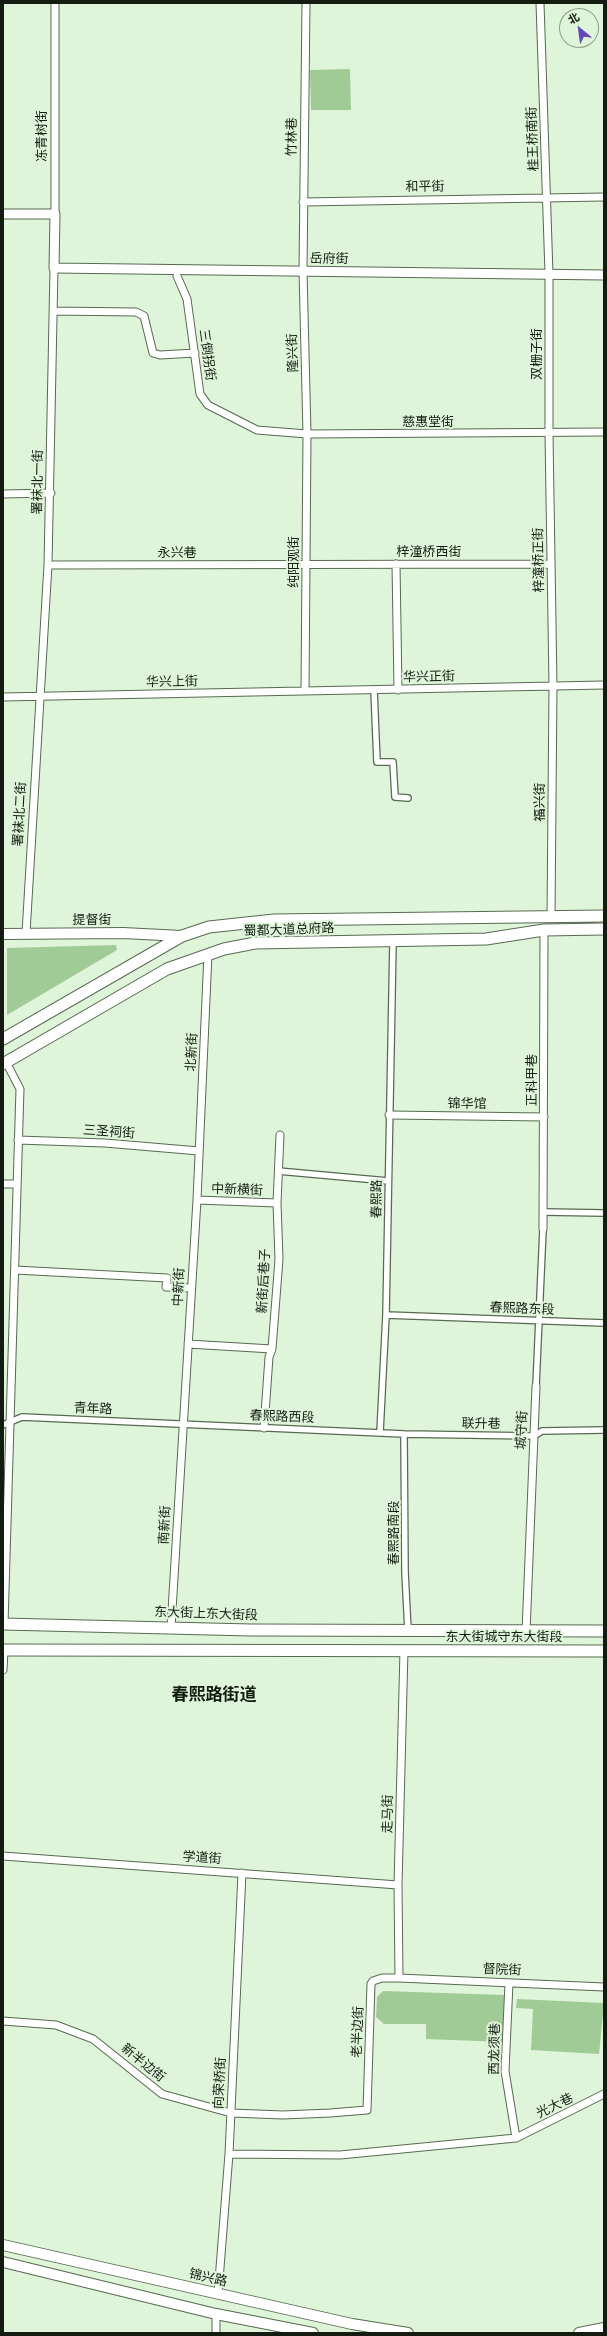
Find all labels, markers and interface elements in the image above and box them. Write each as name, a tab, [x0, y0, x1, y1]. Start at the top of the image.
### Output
north arrow	[559, 8, 599, 48]
text: 北	[565, 10, 582, 27]
street label: 桂王桥南街	[524, 106, 542, 172]
street label: 冻青树街	[34, 110, 50, 162]
street label: 竹林巷	[284, 117, 300, 157]
street label: 和平街	[405, 179, 445, 195]
street label: 岳府街	[309, 251, 349, 267]
street label: 三倒拐街	[196, 328, 218, 382]
street label: 双栅子街	[529, 328, 545, 380]
street label: 隆兴街	[285, 333, 301, 373]
street label: 慈惠堂街	[402, 414, 454, 430]
street label: 署袜北一街	[30, 449, 46, 515]
street label: 梓潼桥正街	[531, 527, 547, 593]
street label: 纯阳观街	[286, 536, 302, 588]
street label: 梓潼桥西街	[397, 544, 461, 560]
street label: 永兴巷	[158, 545, 196, 561]
street label: 华兴正街	[403, 669, 455, 685]
street label: 华兴上街	[146, 674, 198, 690]
street label: 署袜北二街	[11, 781, 29, 847]
street label: 福兴街	[532, 783, 548, 821]
street label: 提督街	[73, 912, 111, 928]
street label: 蜀都大道总府路	[243, 921, 335, 939]
street label: 北新街	[183, 1032, 201, 1072]
street label: 正科甲巷	[524, 1054, 540, 1106]
street label: 锦华馆	[447, 1096, 487, 1112]
street label: 三圣祠街	[83, 1122, 135, 1142]
street label: 春熙路	[369, 1179, 385, 1219]
street label: 中新横街	[211, 1181, 263, 1199]
street label: 新街后巷子	[255, 1248, 273, 1314]
street label: 中新街	[170, 1267, 188, 1307]
street label: 春熙路东段	[489, 1300, 555, 1318]
street label: 青年路	[73, 1401, 113, 1417]
street label: 春熙路西段	[249, 1408, 315, 1426]
street label: 城守街	[513, 1410, 531, 1450]
street label: 联升巷	[461, 1416, 501, 1432]
street label: 春熙路南段	[386, 1501, 402, 1565]
street label: 南新街	[156, 1505, 174, 1545]
street label: 东大街上东大街段	[154, 1604, 258, 1624]
street label: 东大街城守东大街段	[446, 1629, 562, 1645]
district label: 春熙路街道	[172, 1685, 256, 1705]
street label: 走马街	[380, 1794, 396, 1834]
street label: 学道街	[182, 1849, 222, 1867]
street label: 督院街	[482, 1962, 522, 1978]
street label: 老半边街	[349, 2006, 367, 2058]
street label: 西龙须巷	[487, 2023, 503, 2075]
street label: 新半边街	[118, 2041, 168, 2085]
street label: 向荣桥街	[211, 2057, 229, 2109]
street label: 光大巷	[534, 2090, 576, 2122]
street label: 锦兴路	[187, 2266, 229, 2290]

